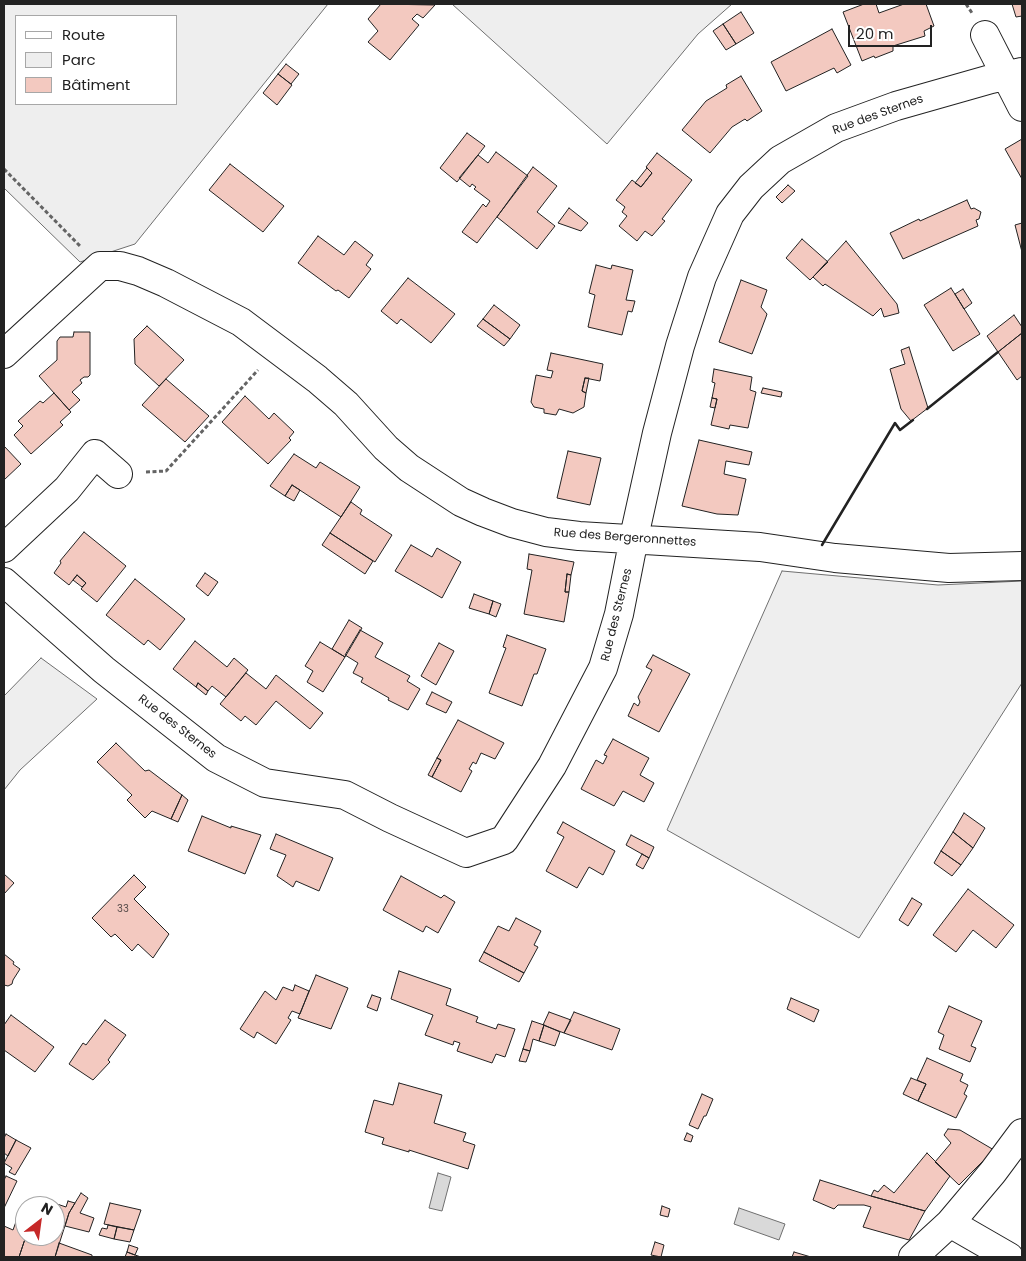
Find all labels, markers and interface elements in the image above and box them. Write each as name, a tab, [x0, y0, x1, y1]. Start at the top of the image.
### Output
legend	[15, 15, 178, 105]
scale bar	[851, 15, 935, 47]
text: 20 m	[856, 23, 894, 44]
text: Route	[62, 24, 105, 45]
text: Parc	[62, 49, 96, 70]
text: Bâtiment	[62, 74, 130, 95]
street label: Rue des Sternes	[831, 92, 925, 138]
street label: Rue des Bergeronnettes	[553, 526, 697, 550]
street label: Rue des Sternes	[598, 567, 636, 663]
street label: Rue des Sternes	[135, 692, 219, 762]
house number: 33	[117, 903, 129, 915]
north arrow	[15, 1196, 65, 1246]
text: N	[37, 1198, 57, 1220]

